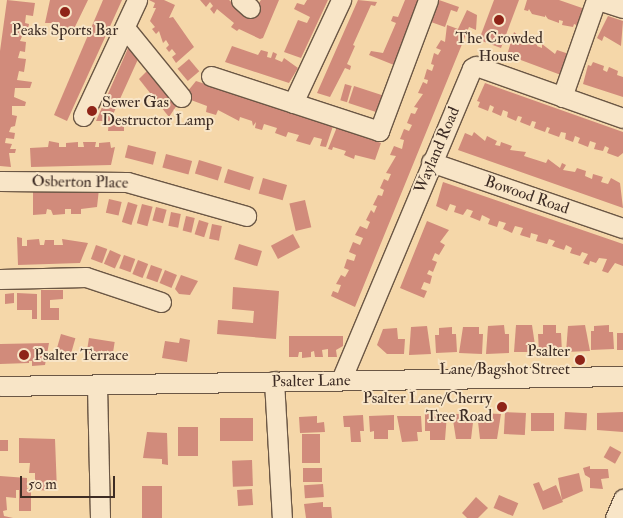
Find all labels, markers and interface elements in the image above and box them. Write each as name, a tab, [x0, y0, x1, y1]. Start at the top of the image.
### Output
marker: Peaks Sports Bar	[59, 6, 71, 18]
marker: The Crowded House	[493, 14, 505, 26]
place label: Peaks Sports Bar	[12, 20, 118, 40]
place label: The Crowded House	[455, 28, 543, 66]
place label: Sewer Gas Destructor Lamp	[102, 92, 214, 130]
street label: Wayland Road	[410, 104, 464, 196]
marker: Sewer Gas Destructor Lamp	[86, 105, 98, 117]
street label: Osberton Place	[32, 172, 128, 192]
street label: Bowood Road	[482, 172, 572, 218]
place label: Psalter Lane/Bagshot Street	[439, 341, 570, 379]
place label: Psalter Terrace	[34, 345, 128, 365]
marker: Psalter Terrace	[18, 349, 30, 361]
marker: Psalter Lane/Bagshot Street	[574, 354, 586, 366]
street label: Psalter Lane	[271, 371, 351, 391]
place label: Psalter Lane/Cherry Tree Road	[363, 388, 492, 426]
marker: Psalter Lane/Cherry Tree Road	[496, 401, 508, 413]
scale bar	[22, 466, 118, 498]
text: 50 m	[28, 475, 57, 494]

